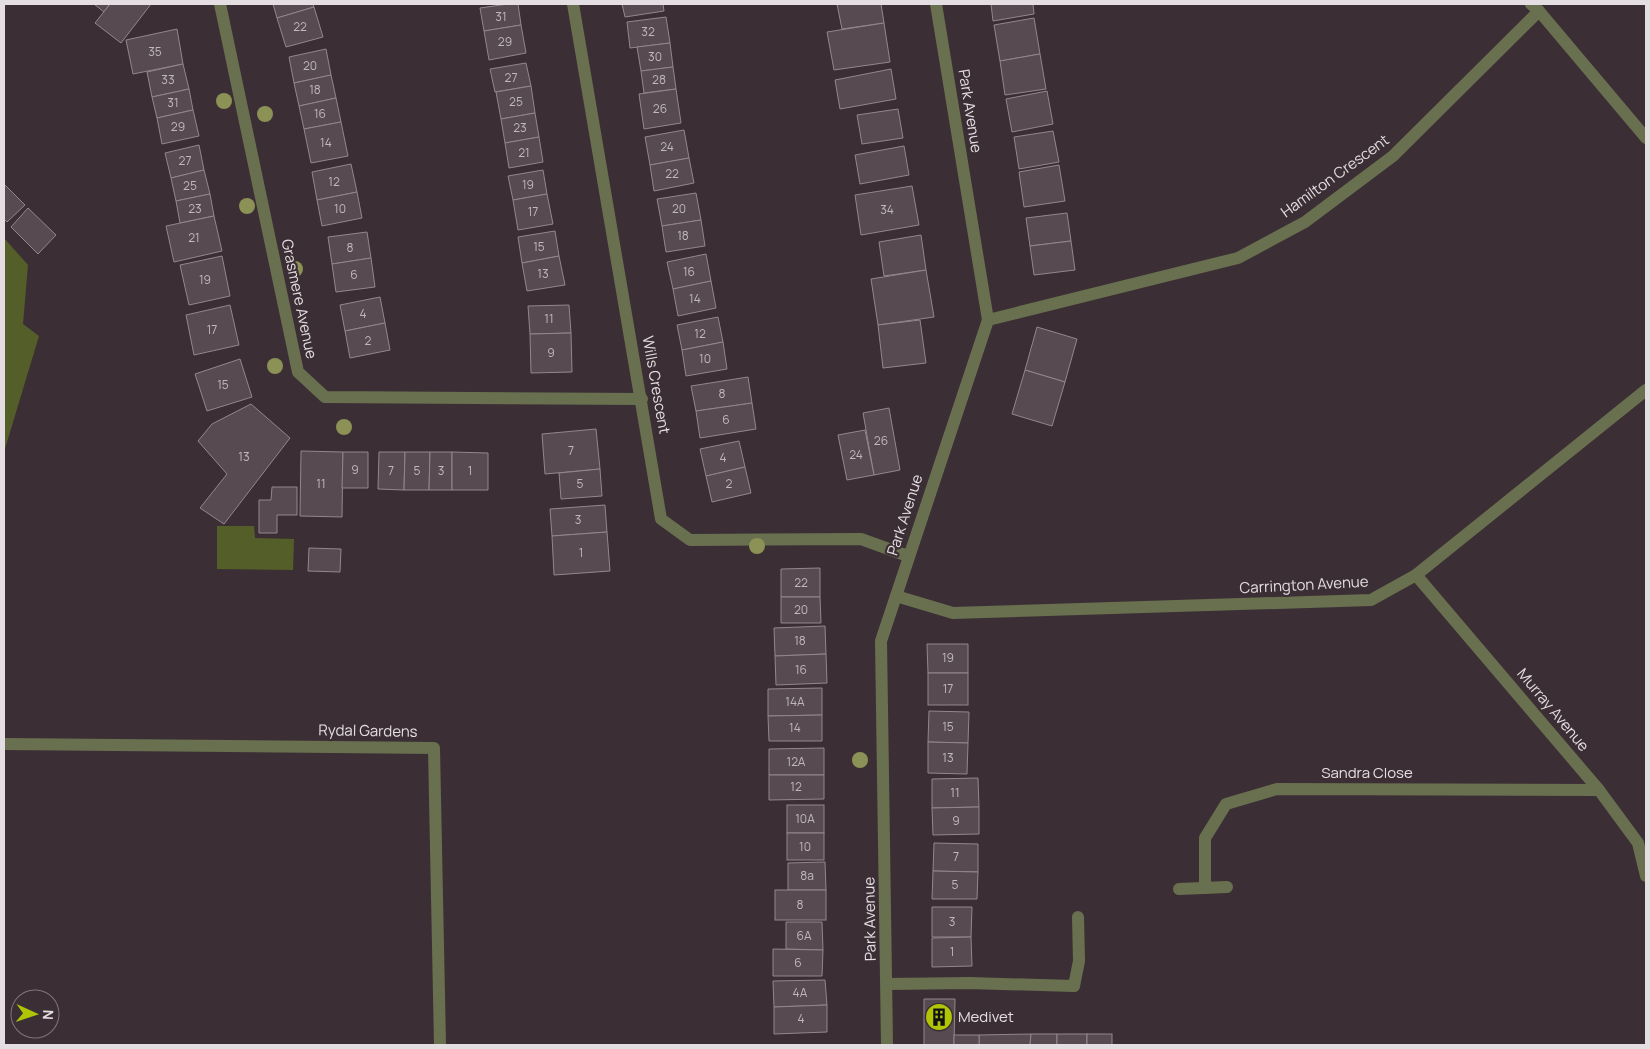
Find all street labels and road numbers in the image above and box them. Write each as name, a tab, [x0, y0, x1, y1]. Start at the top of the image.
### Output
street label: Park Avenue	[954, 68, 987, 154]
street label: Hamilton Crescent	[1276, 129, 1393, 222]
street label: Grasmere Avenue	[277, 237, 322, 361]
street label: Wills Crescent	[638, 334, 675, 436]
street label: Park Avenue	[882, 471, 928, 558]
street label: Carrington Avenue	[1239, 571, 1369, 598]
street label: Murray Avenue	[1512, 664, 1594, 756]
street label: Rydal Gardens	[318, 719, 418, 742]
street label: Sandra Close	[1321, 762, 1413, 783]
street label: Park Avenue	[858, 876, 881, 961]

